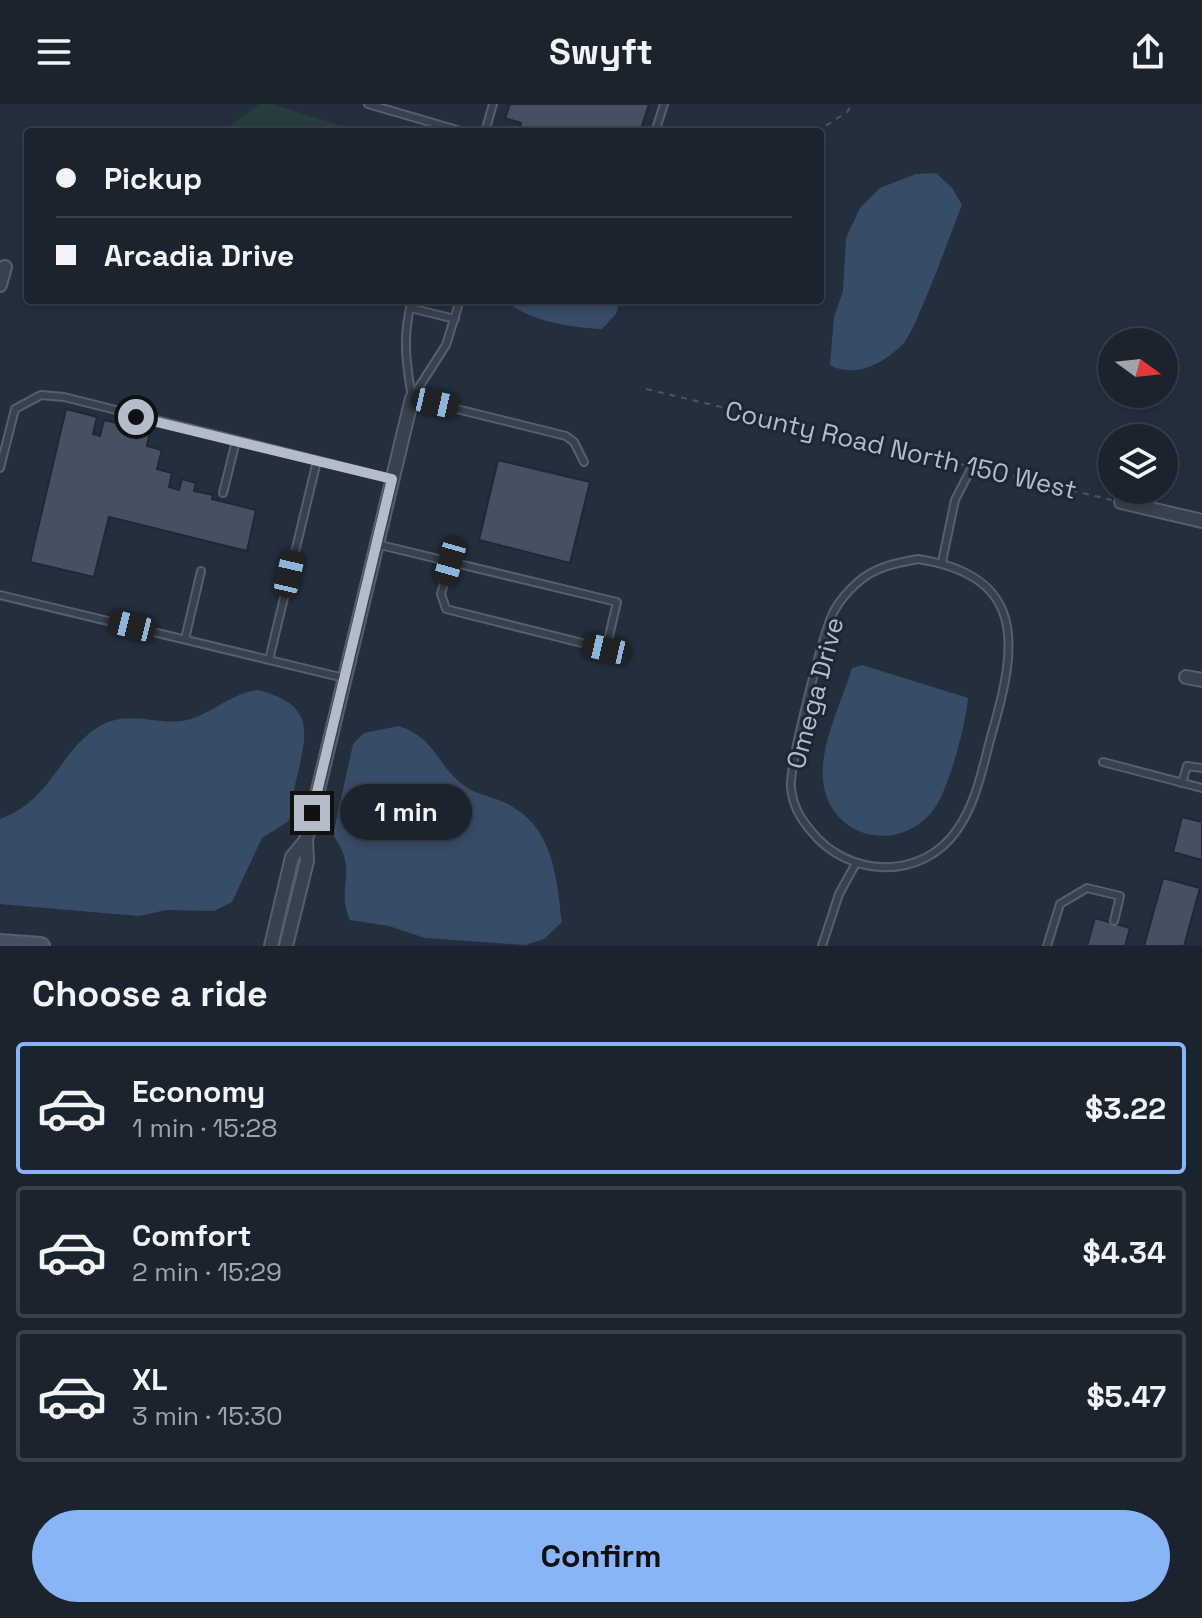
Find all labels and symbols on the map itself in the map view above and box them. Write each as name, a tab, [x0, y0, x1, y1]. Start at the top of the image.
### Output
north arrow	[1098, 328, 1178, 408]
car	[409, 386, 461, 420]
street label: County Road North 150 West	[722, 393, 1080, 507]
route start	[118, 399, 154, 435]
car	[432, 536, 468, 588]
car	[272, 548, 306, 600]
car	[106, 609, 158, 643]
street label: Omega Drive	[778, 613, 852, 773]
car	[580, 632, 632, 666]
callout: 1 min	[340, 785, 472, 841]
route end	[294, 795, 330, 831]

